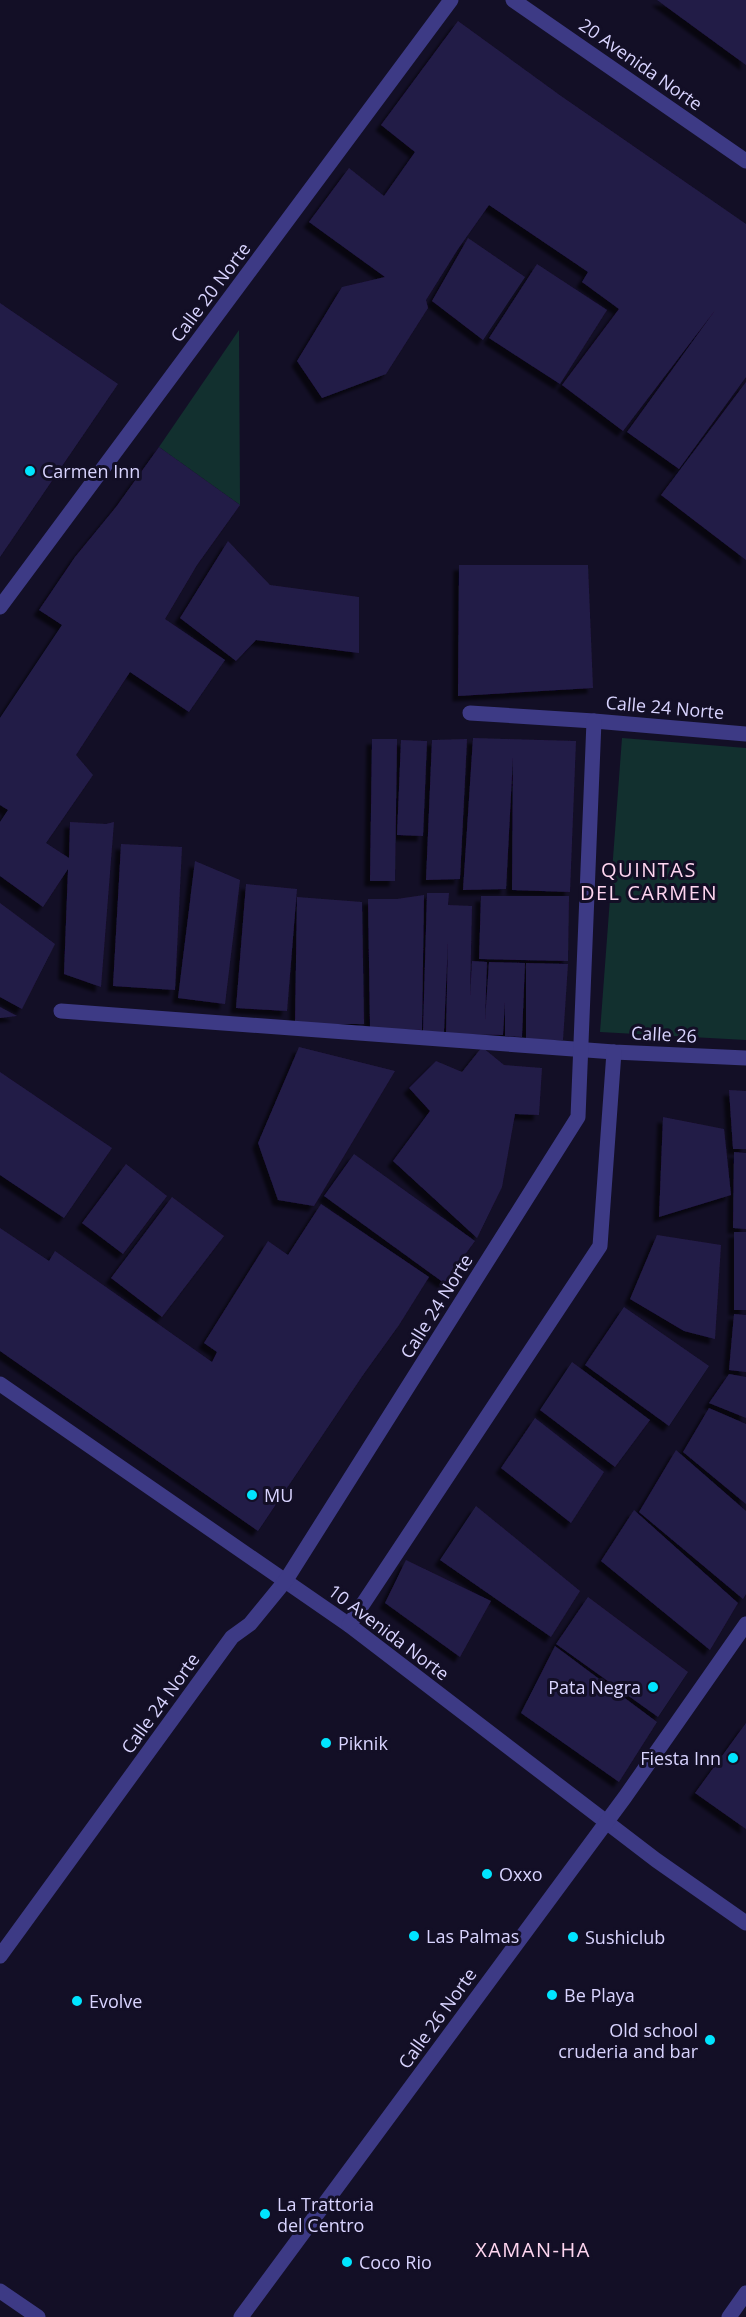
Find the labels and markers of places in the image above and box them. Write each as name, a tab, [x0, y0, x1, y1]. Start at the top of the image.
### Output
place label: Carmen Inn	[42, 459, 140, 483]
marker: Carmen Inn	[23, 464, 37, 478]
place label: MU	[264, 1483, 293, 1507]
marker: MU	[245, 1488, 259, 1502]
place label: Pata Negra	[548, 1675, 641, 1699]
marker: Pata Negra	[646, 1680, 660, 1694]
place label: Piknik	[338, 1731, 388, 1755]
marker: Piknik	[319, 1736, 333, 1750]
place label: Fiesta Inn	[640, 1746, 721, 1770]
marker: Fiesta Inn	[726, 1751, 740, 1765]
place label: Oxxo	[499, 1862, 543, 1886]
marker: Oxxo	[480, 1867, 494, 1881]
place label: Las Palmas	[426, 1924, 519, 1948]
place label: Sushiclub	[585, 1925, 665, 1949]
marker: Las Palmas	[407, 1929, 421, 1943]
marker: Sushiclub	[566, 1930, 580, 1944]
place label: Be Playa	[564, 1983, 635, 2007]
marker: Be Playa	[545, 1988, 559, 2002]
place label: Evolve	[89, 1989, 142, 2013]
marker: Evolve	[70, 1994, 84, 2008]
place label: Old school cruderia and bar	[558, 2018, 699, 2063]
marker: Old school cruderia and bar	[703, 2033, 717, 2047]
place label: La Trattoria del Centro	[277, 2192, 374, 2237]
marker: La Trattoria del Centro	[258, 2207, 272, 2221]
place label: Coco Rio	[359, 2250, 432, 2274]
marker: Coco Rio	[340, 2255, 354, 2269]

